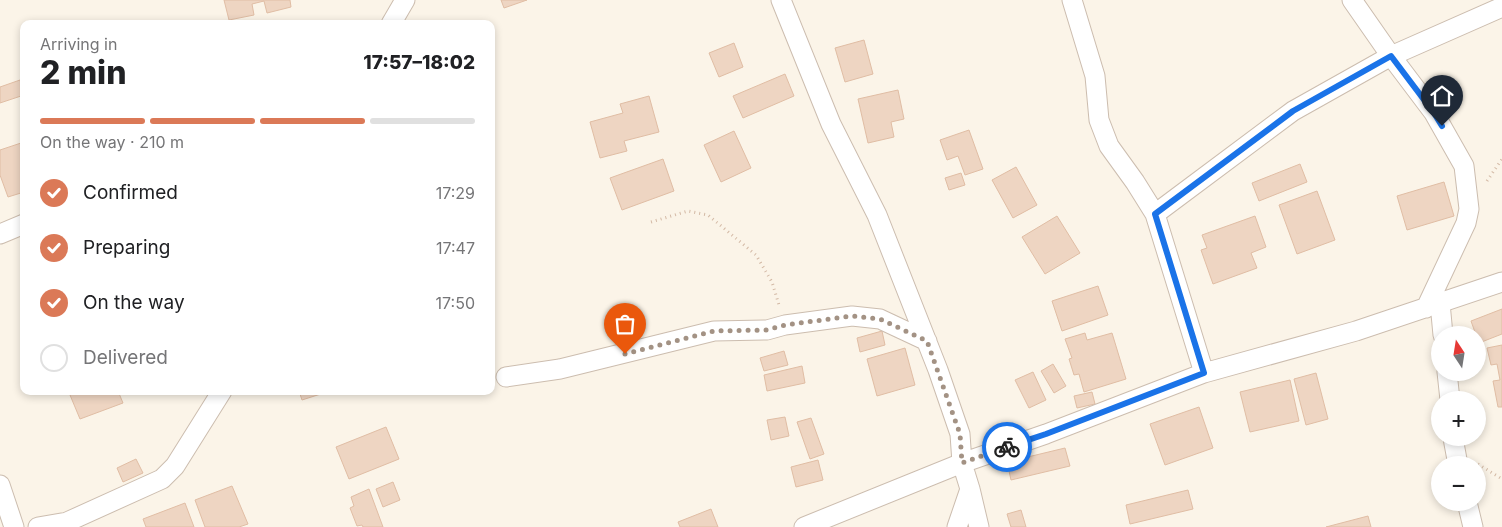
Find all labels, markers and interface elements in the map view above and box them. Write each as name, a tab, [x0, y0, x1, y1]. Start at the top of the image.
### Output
text: Arriving in	[40, 34, 117, 54]
text: 17:57–18:02	[363, 51, 475, 74]
text: 2 min	[40, 53, 126, 92]
pin	[1421, 75, 1463, 126]
icon: home	[1428, 82, 1456, 110]
text: On the way · 210 m	[40, 132, 184, 152]
icon: check	[40, 179, 68, 207]
text: Confirmed	[83, 181, 178, 204]
text: 17:29	[436, 183, 475, 203]
icon: check	[40, 234, 68, 262]
text: Preparing	[83, 236, 170, 259]
text: 17:47	[436, 238, 475, 258]
icon: check	[40, 289, 68, 317]
text: On the way	[83, 291, 185, 314]
text: 17:50	[436, 293, 475, 313]
pin	[604, 303, 646, 354]
icon: bag	[611, 310, 639, 338]
north arrow	[1431, 326, 1486, 381]
map controls	[1431, 326, 1486, 511]
text: Delivered	[83, 346, 168, 369]
button: +	[1431, 391, 1486, 446]
courier	[982, 422, 1032, 472]
icon: bike	[993, 433, 1021, 461]
button: −	[1431, 456, 1486, 511]

